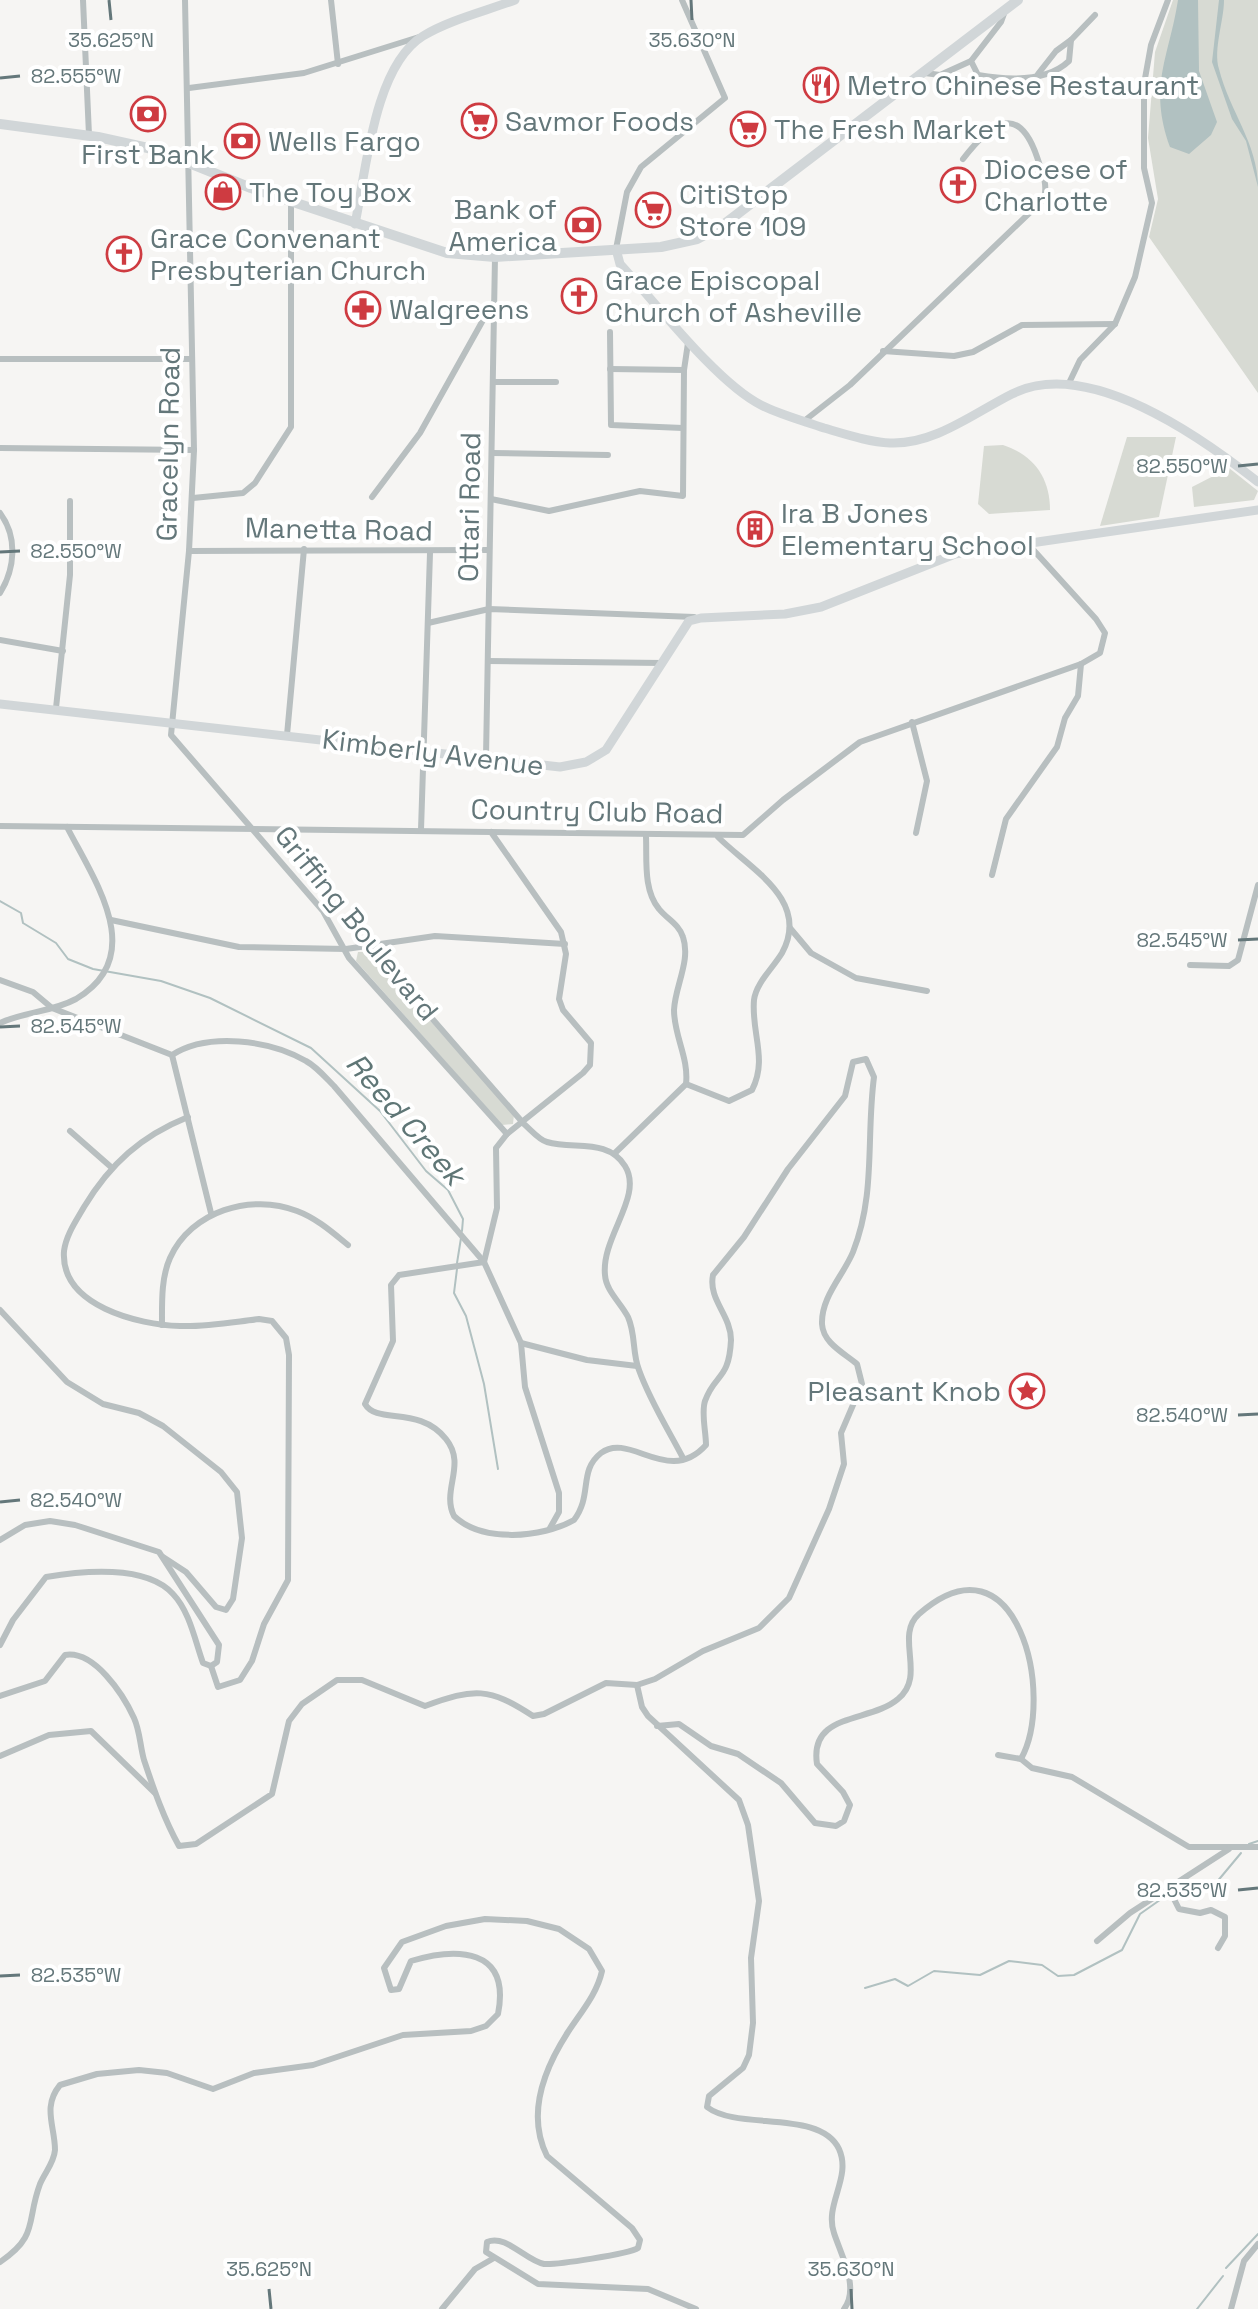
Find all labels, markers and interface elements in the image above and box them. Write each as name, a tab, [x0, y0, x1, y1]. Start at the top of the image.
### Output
text: 35.625°N	[68, 27, 154, 53]
text: 35.630°N	[649, 27, 736, 53]
text: 82.555°W	[31, 63, 121, 89]
restaurant icon: Metro Chinese Restaurant	[802, 66, 840, 104]
place label: Metro Chinese Restaurant	[847, 67, 1199, 103]
bank icon: First Bank	[129, 95, 167, 133]
supermarket icon: Savmor Foods	[460, 102, 498, 140]
place label: Savmor Foods	[505, 103, 694, 139]
supermarket icon: The Fresh Market	[729, 110, 767, 148]
place label: The Fresh Market	[774, 111, 1006, 147]
bank icon: Wells Fargo	[223, 122, 261, 160]
place label: Wells Fargo	[268, 123, 421, 159]
place label: First Bank	[81, 136, 215, 172]
place label: Diocese of Charlotte	[984, 151, 1128, 219]
church icon: Diocese of Charlotte	[939, 166, 977, 204]
shop icon: The Toy Box	[204, 173, 242, 211]
place label: The Toy Box	[249, 174, 412, 210]
place label: CitiStop Store 109	[679, 176, 806, 244]
place label: Bank of America	[448, 191, 557, 259]
supermarket icon: CitiStop Store 109	[634, 191, 672, 229]
bank icon: Bank of America	[564, 206, 602, 244]
place label: Grace Convenant Presbyterian Church	[150, 220, 426, 288]
church icon: Grace Convenant Presbyterian Church	[105, 235, 143, 273]
place label: Grace Episcopal Church of Asheville	[605, 262, 862, 330]
church icon: Grace Episcopal Church of Asheville	[560, 277, 598, 315]
pharmacy icon: Walgreens	[344, 290, 382, 328]
place label: Walgreens	[389, 291, 529, 327]
street label: Gracelyn Road	[148, 346, 188, 542]
street label: Ottari Road	[450, 432, 488, 582]
text: 82.550°W	[1136, 453, 1228, 479]
place label: Ira B Jones Elementary School	[781, 495, 1034, 563]
street label: Manetta Road	[245, 509, 433, 549]
building icon: Ira B Jones Elementary School	[736, 510, 774, 548]
text: 82.550°W	[30, 538, 122, 564]
street label: Kimberly Avenue	[320, 721, 546, 783]
street label: Country Club Road	[470, 791, 724, 831]
street label: Griffing Boulevard	[267, 818, 447, 1028]
text: 82.545°W	[1136, 927, 1228, 953]
text: 82.545°W	[30, 1013, 122, 1039]
water label: Reed Creek	[338, 1045, 476, 1196]
place icon: Pleasant Knob	[1008, 1372, 1046, 1410]
place label: Pleasant Knob	[808, 1373, 1001, 1409]
text: 82.540°W	[1136, 1402, 1228, 1428]
text: 82.540°W	[30, 1487, 122, 1513]
text: 82.535°W	[1137, 1877, 1227, 1903]
text: 82.535°W	[31, 1962, 121, 1988]
text: 35.625°N	[226, 2256, 312, 2282]
text: 35.630°N	[808, 2256, 895, 2282]

